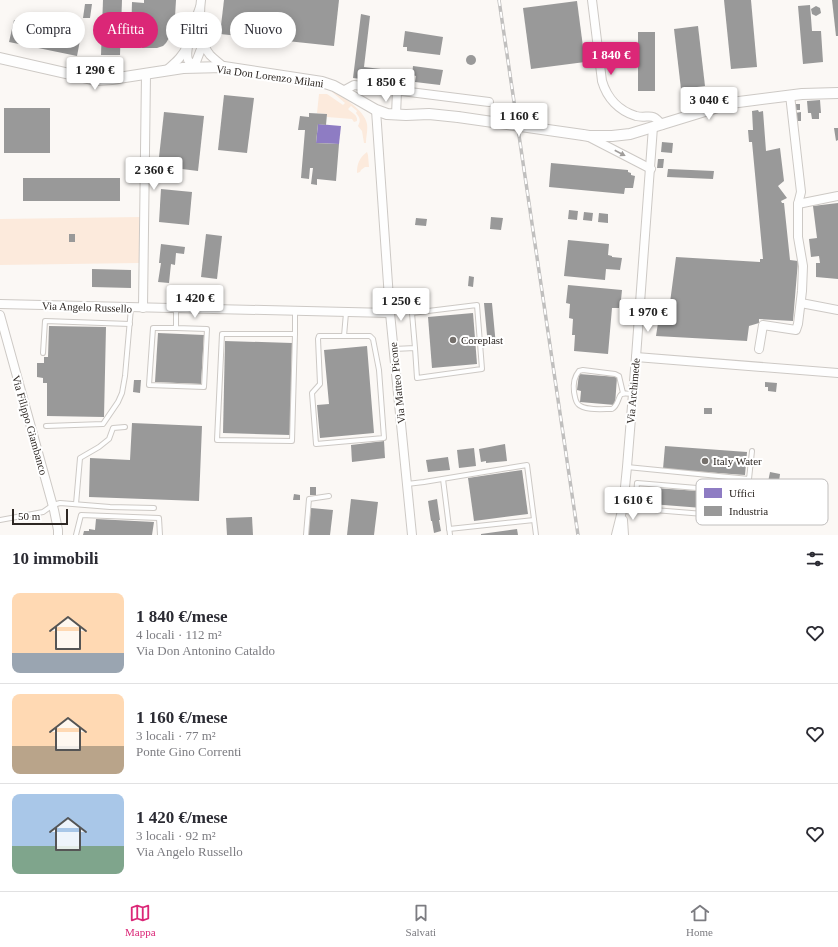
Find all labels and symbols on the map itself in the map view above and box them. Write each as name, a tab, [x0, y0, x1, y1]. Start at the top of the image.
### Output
pin: 1 840 €	[574, 42, 648, 76]
pin: 1 290 €	[58, 57, 132, 91]
street label: Via Don Lorenzo Milani	[215, 63, 325, 89]
pin: 1 850 €	[349, 69, 423, 103]
pin: 3 040 €	[672, 87, 746, 121]
pin: 1 160 €	[482, 103, 556, 137]
one-way arrow	[614, 149, 625, 156]
pin: 2 360 €	[117, 157, 191, 191]
pin: 1 420 €	[158, 285, 232, 319]
pin: 1 250 €	[364, 288, 438, 322]
street label: Via Angelo Russello	[42, 299, 133, 315]
pin: 1 970 €	[611, 299, 685, 333]
place label: Coreplast	[461, 334, 503, 346]
marker: Coreplast	[448, 335, 458, 345]
street label: Via Matteo Picone	[387, 342, 407, 424]
street label: Via Archimede	[624, 357, 642, 425]
street label: Via Filippo Giambanco	[10, 374, 50, 477]
place label: Italy Water	[713, 455, 762, 467]
marker: Italy Water	[700, 456, 710, 466]
legend	[696, 479, 828, 525]
pin: 1 610 €	[596, 487, 670, 521]
text: Uffici	[729, 487, 755, 499]
text: Industria	[729, 505, 768, 517]
scale bar	[12, 507, 68, 526]

